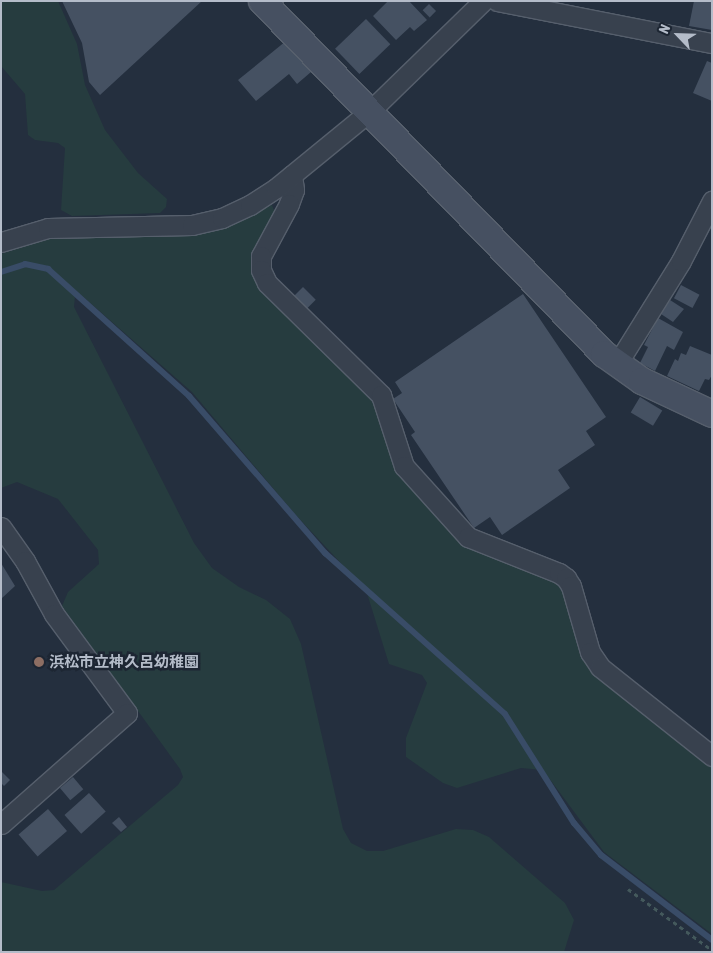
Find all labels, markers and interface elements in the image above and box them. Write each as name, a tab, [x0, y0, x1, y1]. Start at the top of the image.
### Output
north arrow	[653, 10, 703, 60]
text: N	[655, 22, 673, 36]
place label: 浜松市立神久呂幼稚園	[49, 653, 199, 671]
marker: 浜松市立神久呂幼稚園	[33, 656, 45, 668]

